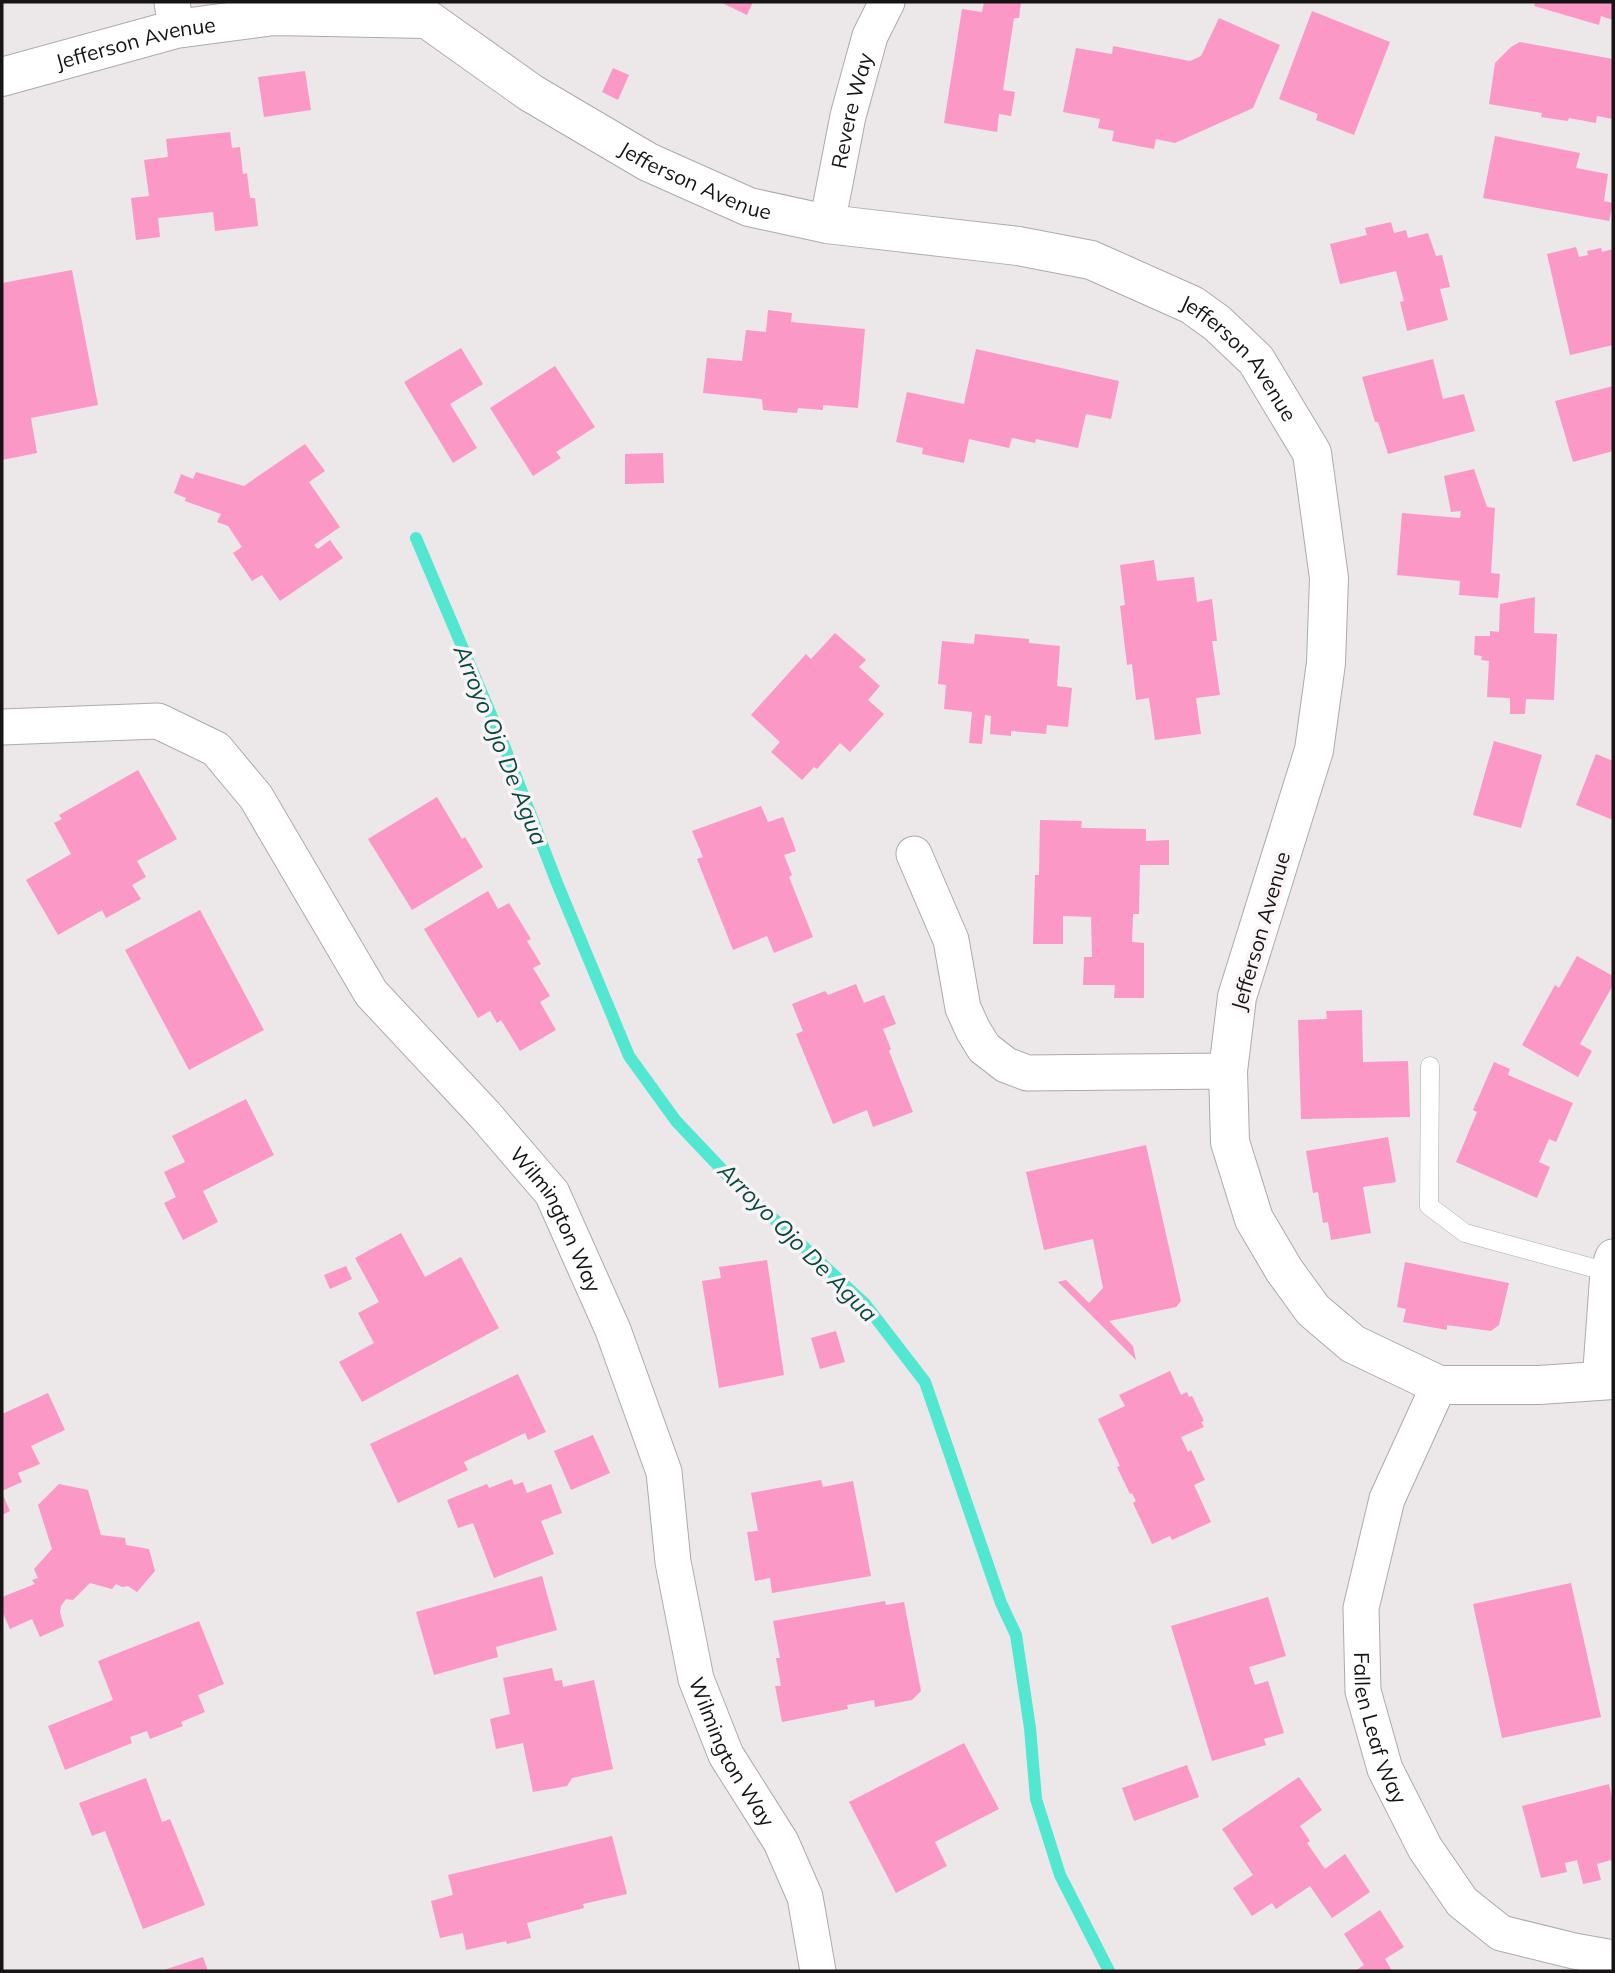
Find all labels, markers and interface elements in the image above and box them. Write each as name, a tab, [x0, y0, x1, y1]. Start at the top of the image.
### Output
street label: Jefferson Avenue	[52, 11, 217, 75]
street label: Revere Way	[825, 50, 878, 171]
street label: Jefferson Avenue	[615, 135, 774, 225]
street label: Jefferson Avenue	[1177, 289, 1303, 426]
water label: Arroyo Ojo De Agua	[447, 640, 554, 850]
street label: Jefferson Avenue	[1225, 849, 1295, 1013]
street label: Wilmington Way	[505, 1141, 608, 1296]
water label: Arroyo Ojo De Agua	[712, 1156, 884, 1328]
street label: Fallen Leaf Way	[1349, 1652, 1413, 1808]
street label: Wilmington Way	[684, 1673, 781, 1831]

